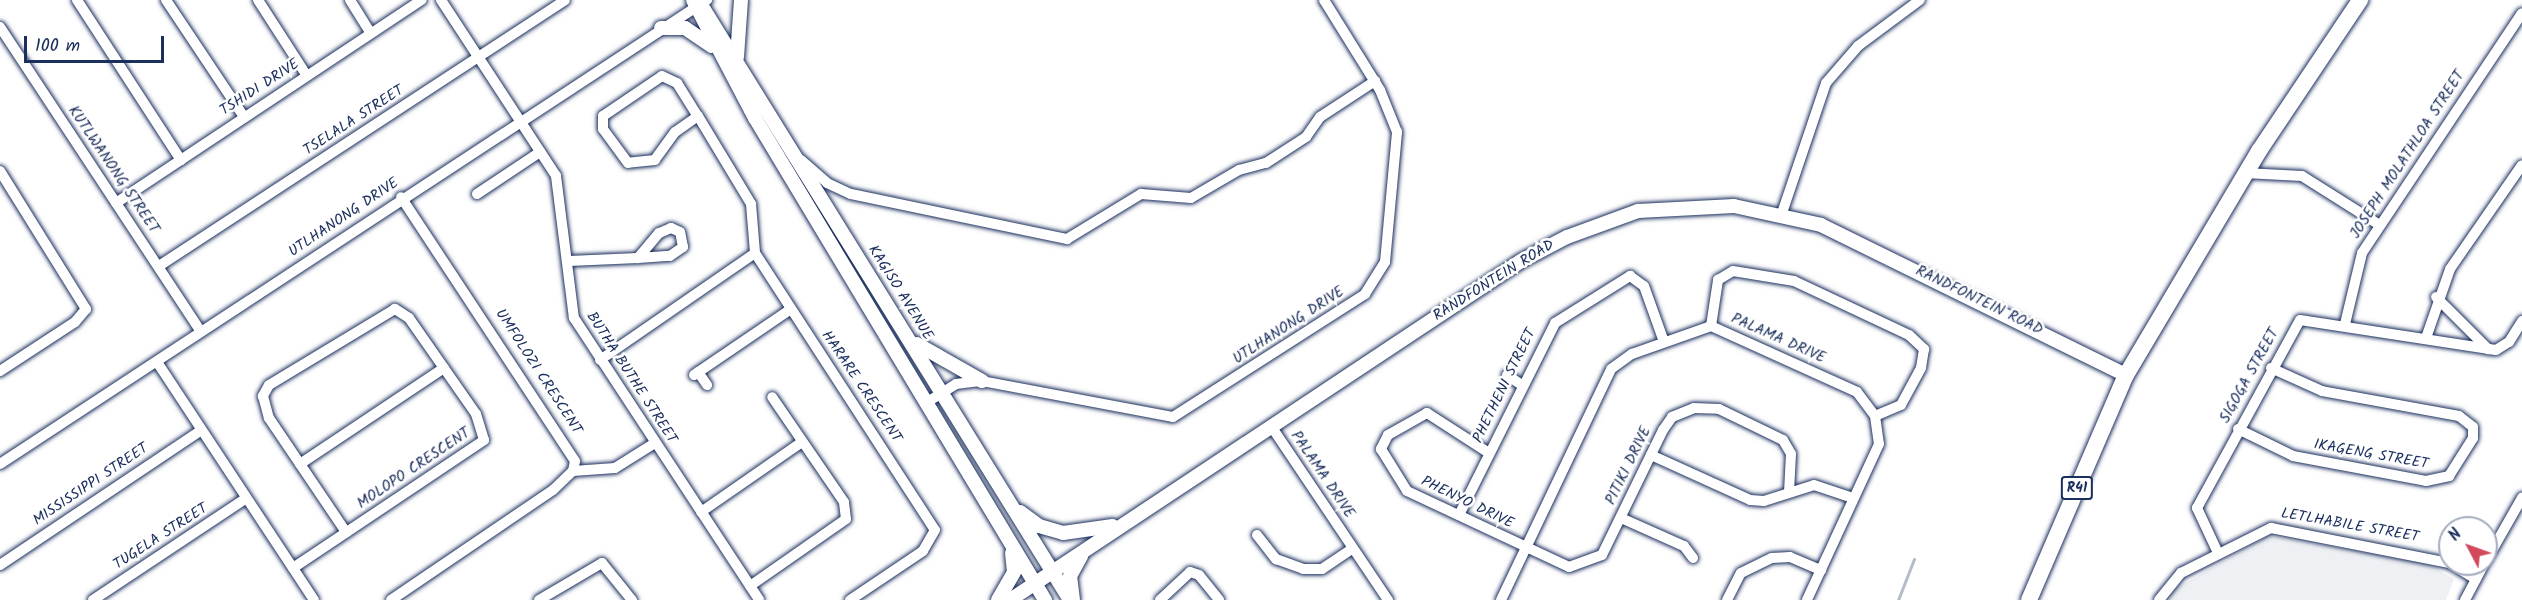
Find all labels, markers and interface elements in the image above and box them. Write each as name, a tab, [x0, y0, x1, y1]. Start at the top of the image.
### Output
scale bar	[27, 24, 166, 62]
text: 100 m	[35, 32, 80, 61]
street label: TSHIDI DRIVE	[217, 56, 303, 120]
street label: JOSEPH MOLATHLOA STREET	[2347, 68, 2469, 242]
street label: TSELALA STREET	[301, 82, 407, 160]
street label: KUTLWANONG STREET	[64, 103, 162, 237]
street label: UTLHANONG DRIVE	[286, 175, 402, 261]
street label: RANDFONTEIN ROAD	[1430, 236, 1558, 326]
street label: KAGISO AVENUE	[864, 242, 936, 344]
street label: RANDFONTEIN ROAD	[1912, 262, 2046, 340]
street label: UTLHANONG DRIVE	[1230, 283, 1348, 369]
street label: UMFOLOZI CRESCENT	[491, 306, 585, 438]
street label: BUTHA BUTHE STREET	[582, 309, 680, 447]
street label: PALAMA DRIVE	[1728, 310, 1828, 368]
street label: SIGOGA STREET	[2217, 325, 2283, 427]
street label: PHETHENI STREET	[1470, 326, 1540, 446]
street label: HARARE CRESCENT	[817, 328, 905, 446]
street label: PITIKI DRIVE	[1602, 424, 1656, 508]
street label: MOLOPO CRESCENT	[354, 425, 474, 513]
street label: PALAMA DRIVE	[1286, 428, 1358, 522]
street label: IKAGENG STREET	[2312, 436, 2430, 474]
street label: MISSISSIPPI STREET	[30, 440, 152, 530]
street label: PHENYO DRIVE	[1418, 473, 1516, 533]
road number: R41	[2060, 477, 2094, 499]
street label: TUGELA STREET	[111, 500, 211, 574]
street label: LETLHABILE STREET	[2280, 505, 2420, 547]
north arrow	[2438, 516, 2498, 576]
text: N	[2443, 523, 2468, 547]

